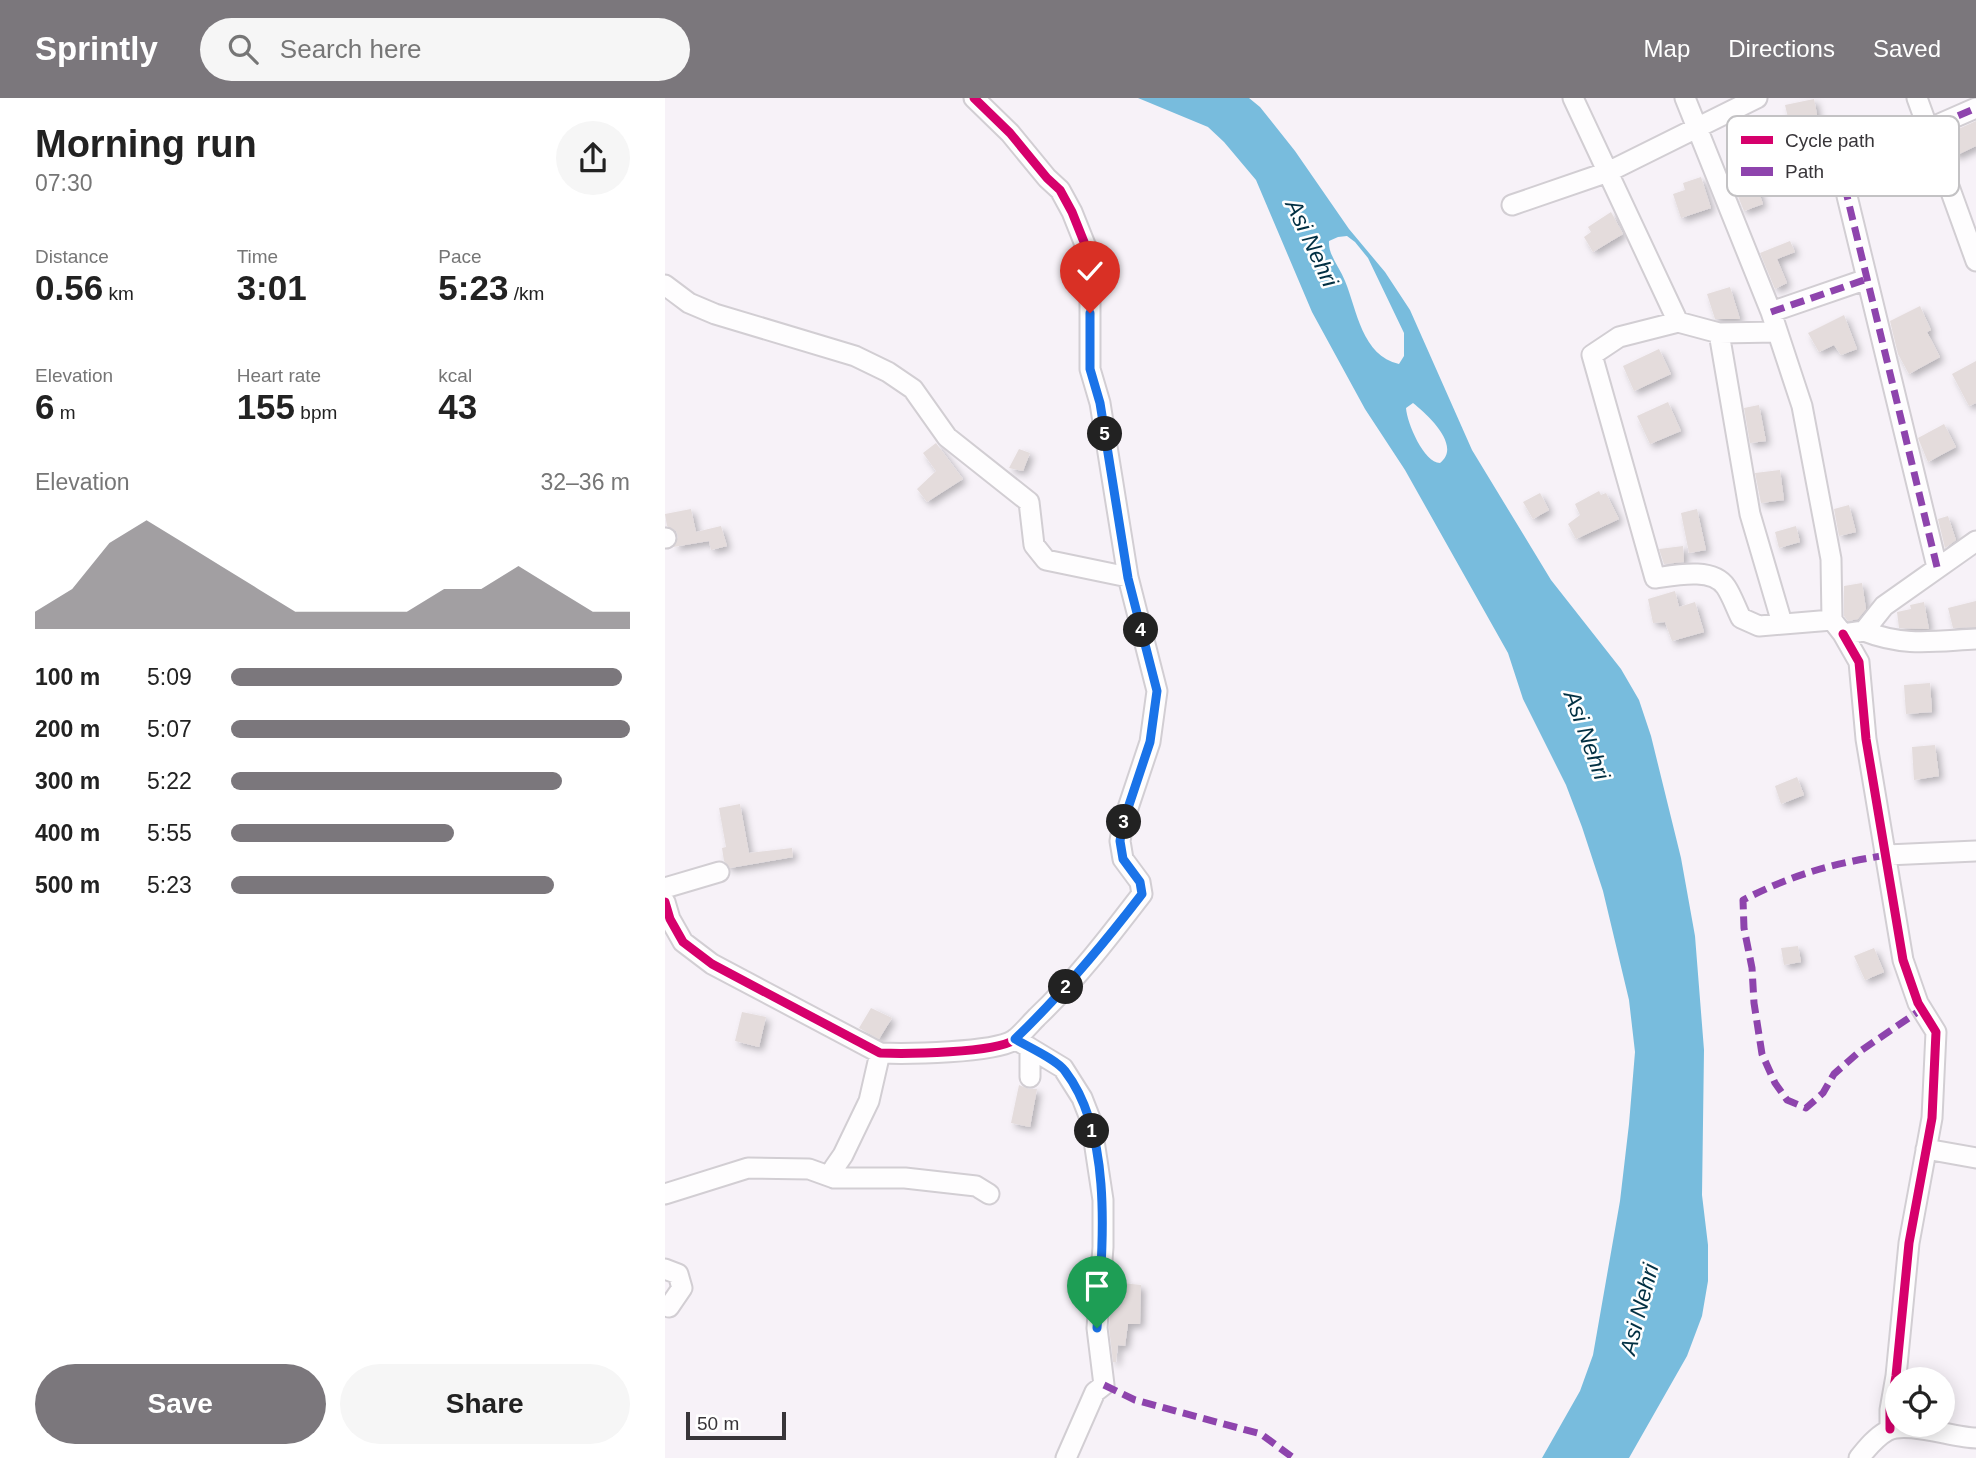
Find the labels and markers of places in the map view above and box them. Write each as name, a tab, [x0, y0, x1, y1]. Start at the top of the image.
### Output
pin	[1060, 241, 1120, 313]
pin: 5	[1087, 416, 1123, 452]
pin: 4	[1123, 612, 1159, 648]
pin: 3	[1107, 804, 1141, 840]
pin: 2	[1049, 970, 1083, 1004]
pin: 1	[1075, 1114, 1109, 1148]
pin	[1067, 1256, 1127, 1328]

